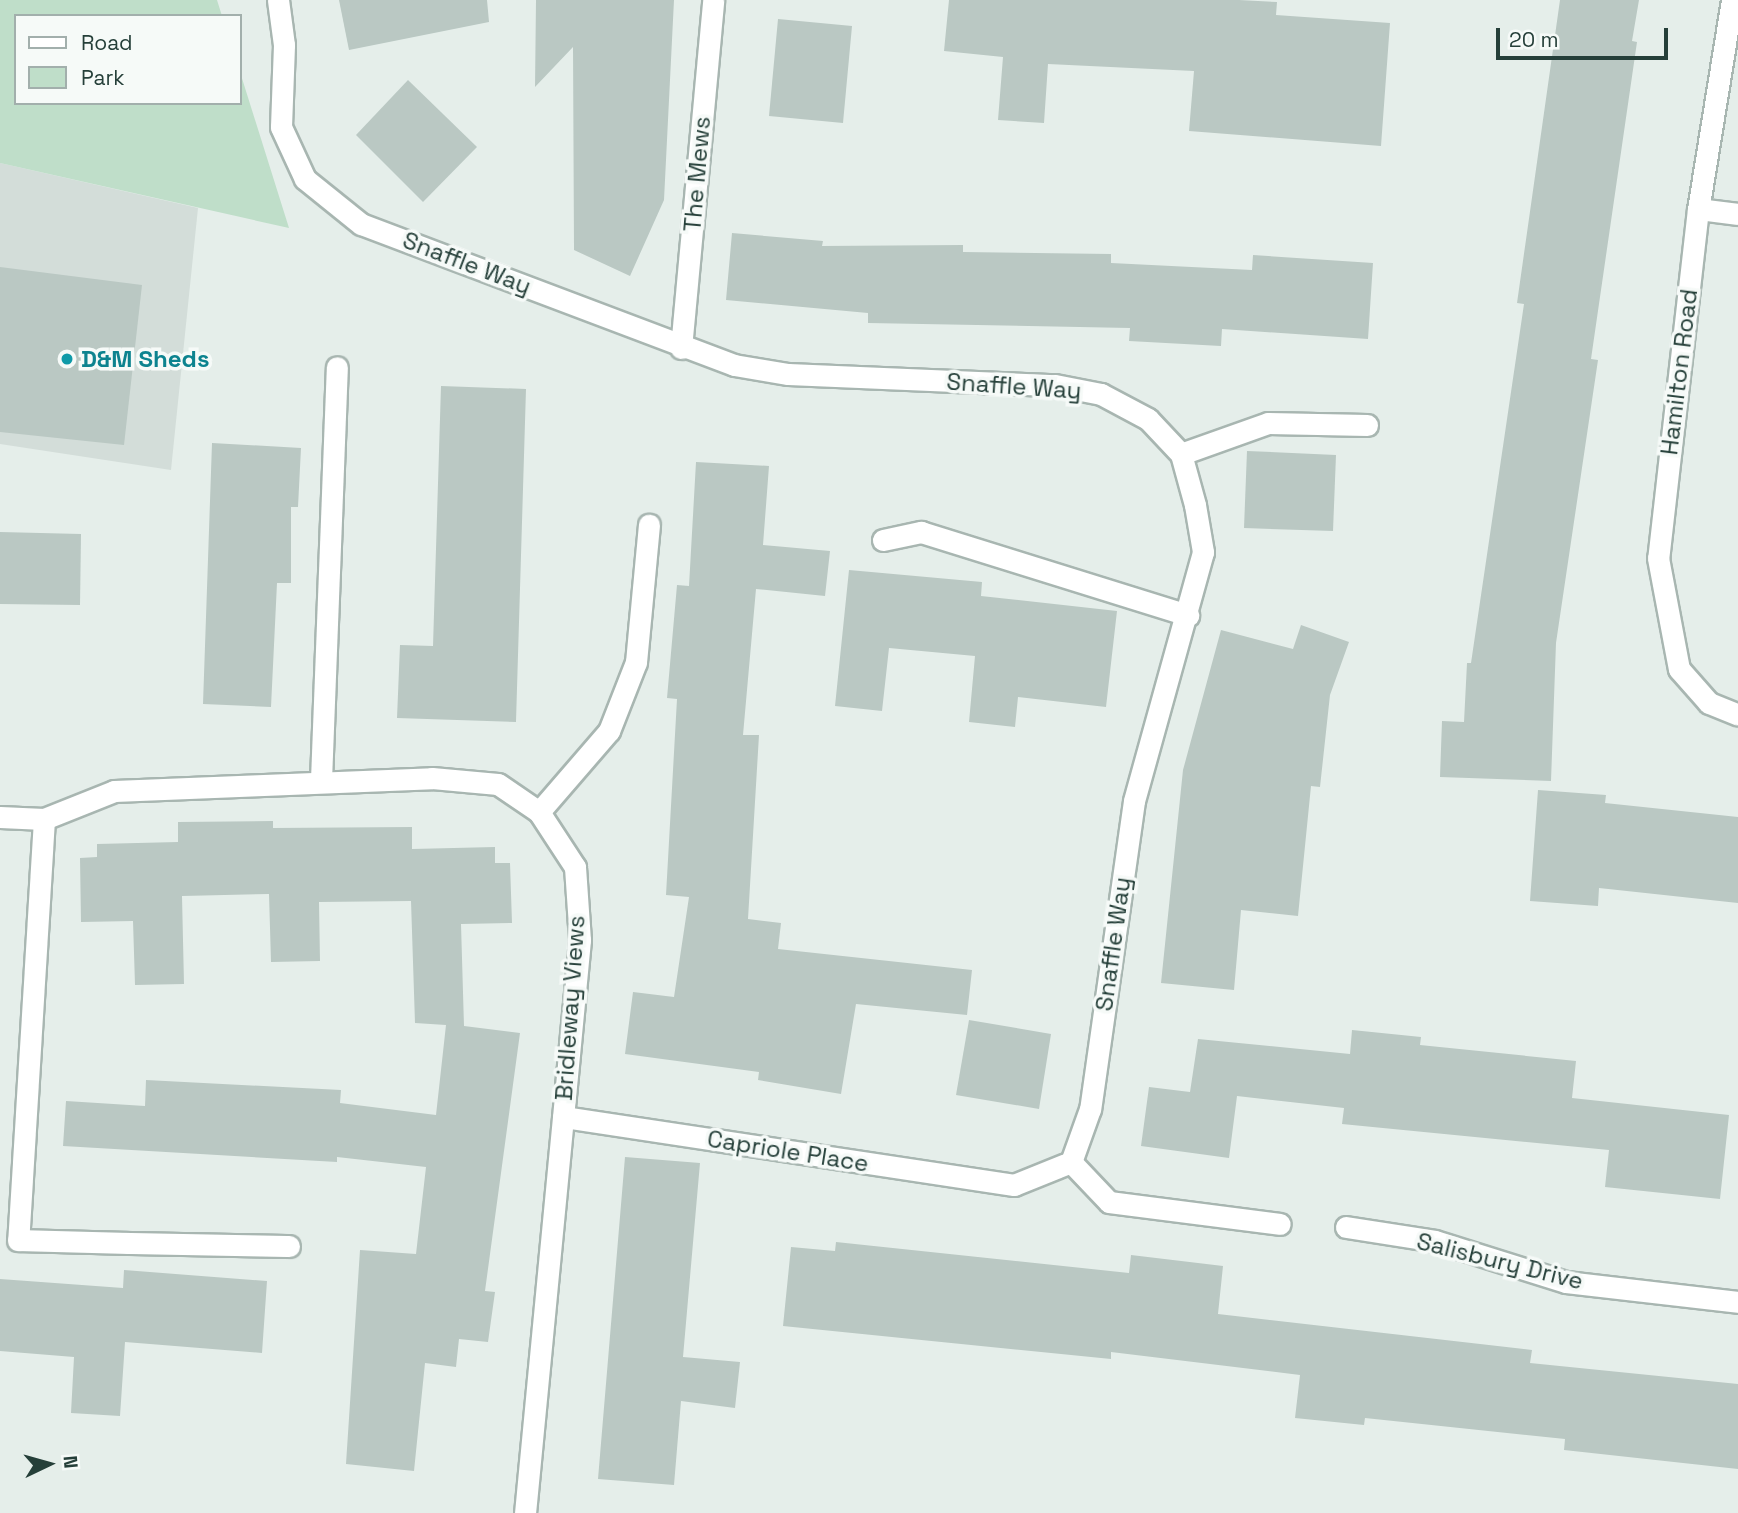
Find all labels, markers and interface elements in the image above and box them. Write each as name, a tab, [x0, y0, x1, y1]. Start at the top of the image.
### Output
legend	[14, 14, 242, 105]
scale bar	[1500, 14, 1672, 58]
text: 20 m	[1509, 26, 1559, 53]
text: Road	[81, 29, 133, 56]
text: Park	[81, 64, 125, 91]
street label: The Mews	[678, 115, 716, 233]
street label: Snaffle Way	[399, 225, 535, 301]
street label: Hamilton Road	[1655, 287, 1703, 457]
place label: D&M Sheds	[81, 345, 209, 373]
marker: D&M Sheds	[59, 351, 75, 367]
street label: Snaffle Way	[945, 367, 1083, 405]
street label: Snaffle Way	[1089, 875, 1137, 1013]
street label: Bridleway Views	[549, 914, 591, 1102]
street label: Capriole Place	[705, 1124, 871, 1178]
street label: Salisbury Drive	[1414, 1226, 1586, 1296]
north arrow	[14, 1429, 84, 1499]
text: N	[57, 1455, 83, 1470]

